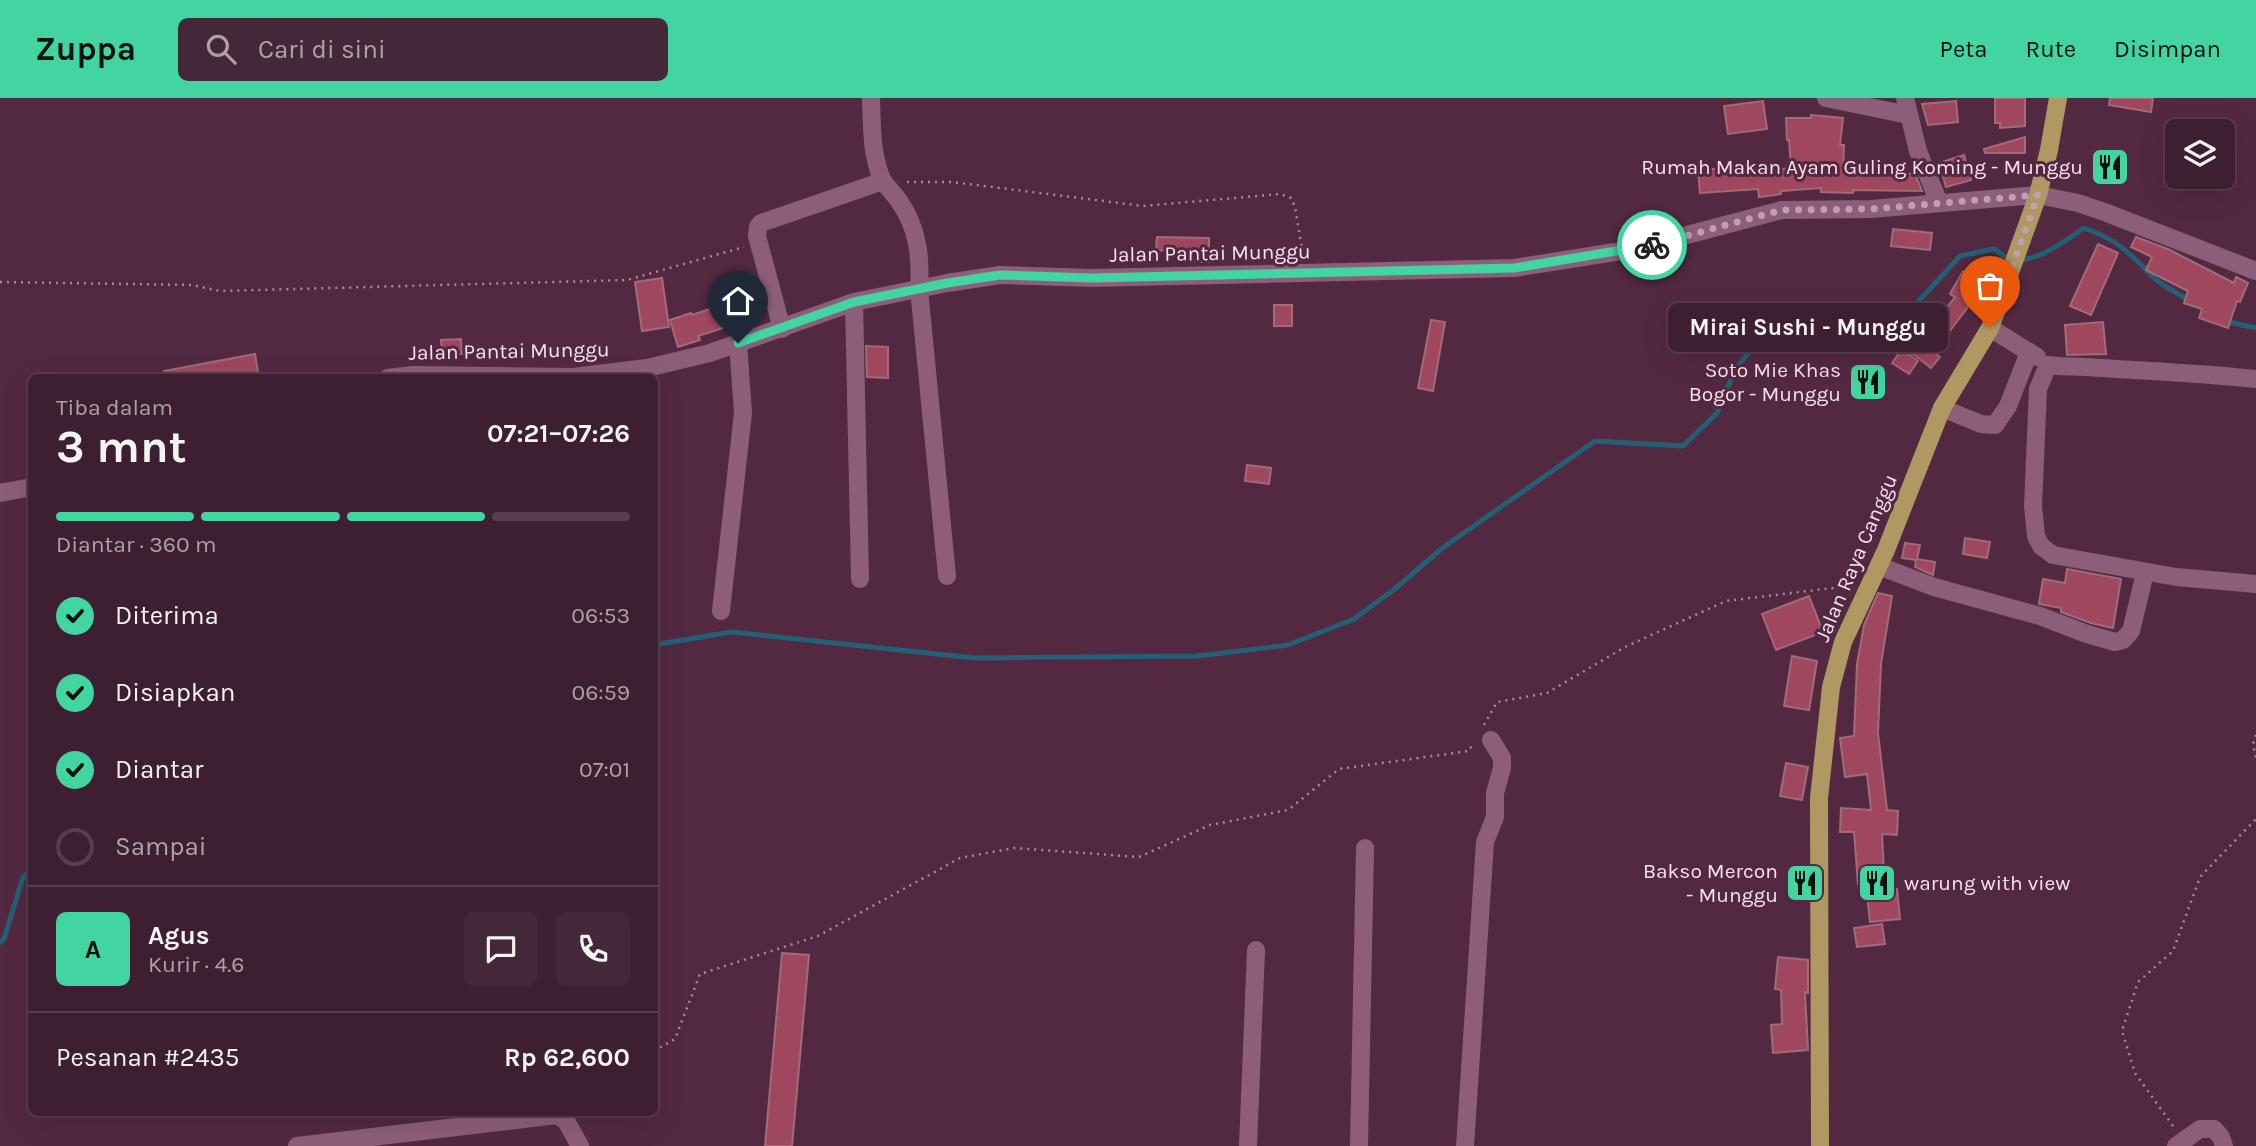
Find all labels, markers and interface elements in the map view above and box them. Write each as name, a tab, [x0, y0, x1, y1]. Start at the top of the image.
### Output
search box	[178, 18, 668, 81]
text: Zuppa	[35, 30, 136, 68]
icon: search	[202, 30, 240, 68]
text: Cari di sini	[258, 34, 386, 65]
text: Peta	[1940, 35, 1987, 63]
text: Rute	[2025, 35, 2076, 63]
text: Disimpan	[2114, 35, 2221, 63]
map controls	[2165, 119, 2235, 189]
button: layers	[2165, 119, 2235, 189]
restaurant icon: Rumah Makan Ayam Guling Koming - Munggu	[2089, 146, 2131, 188]
place label: Rumah Makan Ayam Guling Koming - Munggu	[1641, 155, 2083, 179]
courier	[1617, 210, 1687, 280]
icon: bike	[1633, 226, 1671, 264]
street label: Jalan Pantai Munggu	[1109, 239, 1311, 267]
pin	[1960, 256, 2020, 328]
icon: bag	[1971, 267, 2009, 305]
pin	[708, 271, 768, 343]
icon: home	[719, 282, 757, 320]
callout: Mirai Sushi - Munggu	[1668, 303, 1948, 352]
text: Mirai Sushi - Munggu	[1690, 314, 1926, 341]
street label: Jalan Pantai Munggu	[408, 337, 610, 365]
place label: Soto Mie Khas Bogor - Munggu	[1689, 358, 1841, 406]
restaurant icon: Soto Mie Khas Bogor - Munggu	[1847, 361, 1889, 403]
text: Tiba dalam	[56, 394, 173, 421]
text: 07:21–07:26	[487, 418, 630, 449]
text: 3 mnt	[56, 420, 187, 474]
street label: Jalan Raya Canggu	[1810, 471, 1902, 645]
text: Diantar · 360 m	[56, 531, 217, 558]
icon: check	[56, 597, 94, 635]
text: Diterima	[115, 600, 219, 631]
text: 06:53	[571, 602, 630, 629]
icon: check	[56, 674, 94, 712]
text: Disiapkan	[115, 677, 235, 708]
text: 06:59	[572, 679, 630, 706]
icon: check	[56, 751, 94, 789]
text: Diantar	[115, 754, 203, 785]
text: 07:01	[579, 756, 630, 783]
text: Sampai	[115, 831, 207, 862]
place label: Bakso Mercon - Munggu	[1643, 859, 1778, 907]
restaurant icon: Bakso Mercon - Munggu	[1784, 862, 1826, 904]
restaurant icon: warung with view	[1856, 862, 1898, 904]
place label: warung with view	[1904, 871, 2070, 895]
button: chat	[464, 912, 538, 986]
button: phone	[556, 912, 630, 986]
text: Agus	[148, 920, 209, 951]
text: A	[85, 934, 101, 965]
text: Kurir · 4.6	[148, 951, 245, 978]
text: Pesanan #2435	[56, 1042, 239, 1073]
text: Rp 62,600	[504, 1042, 630, 1073]

